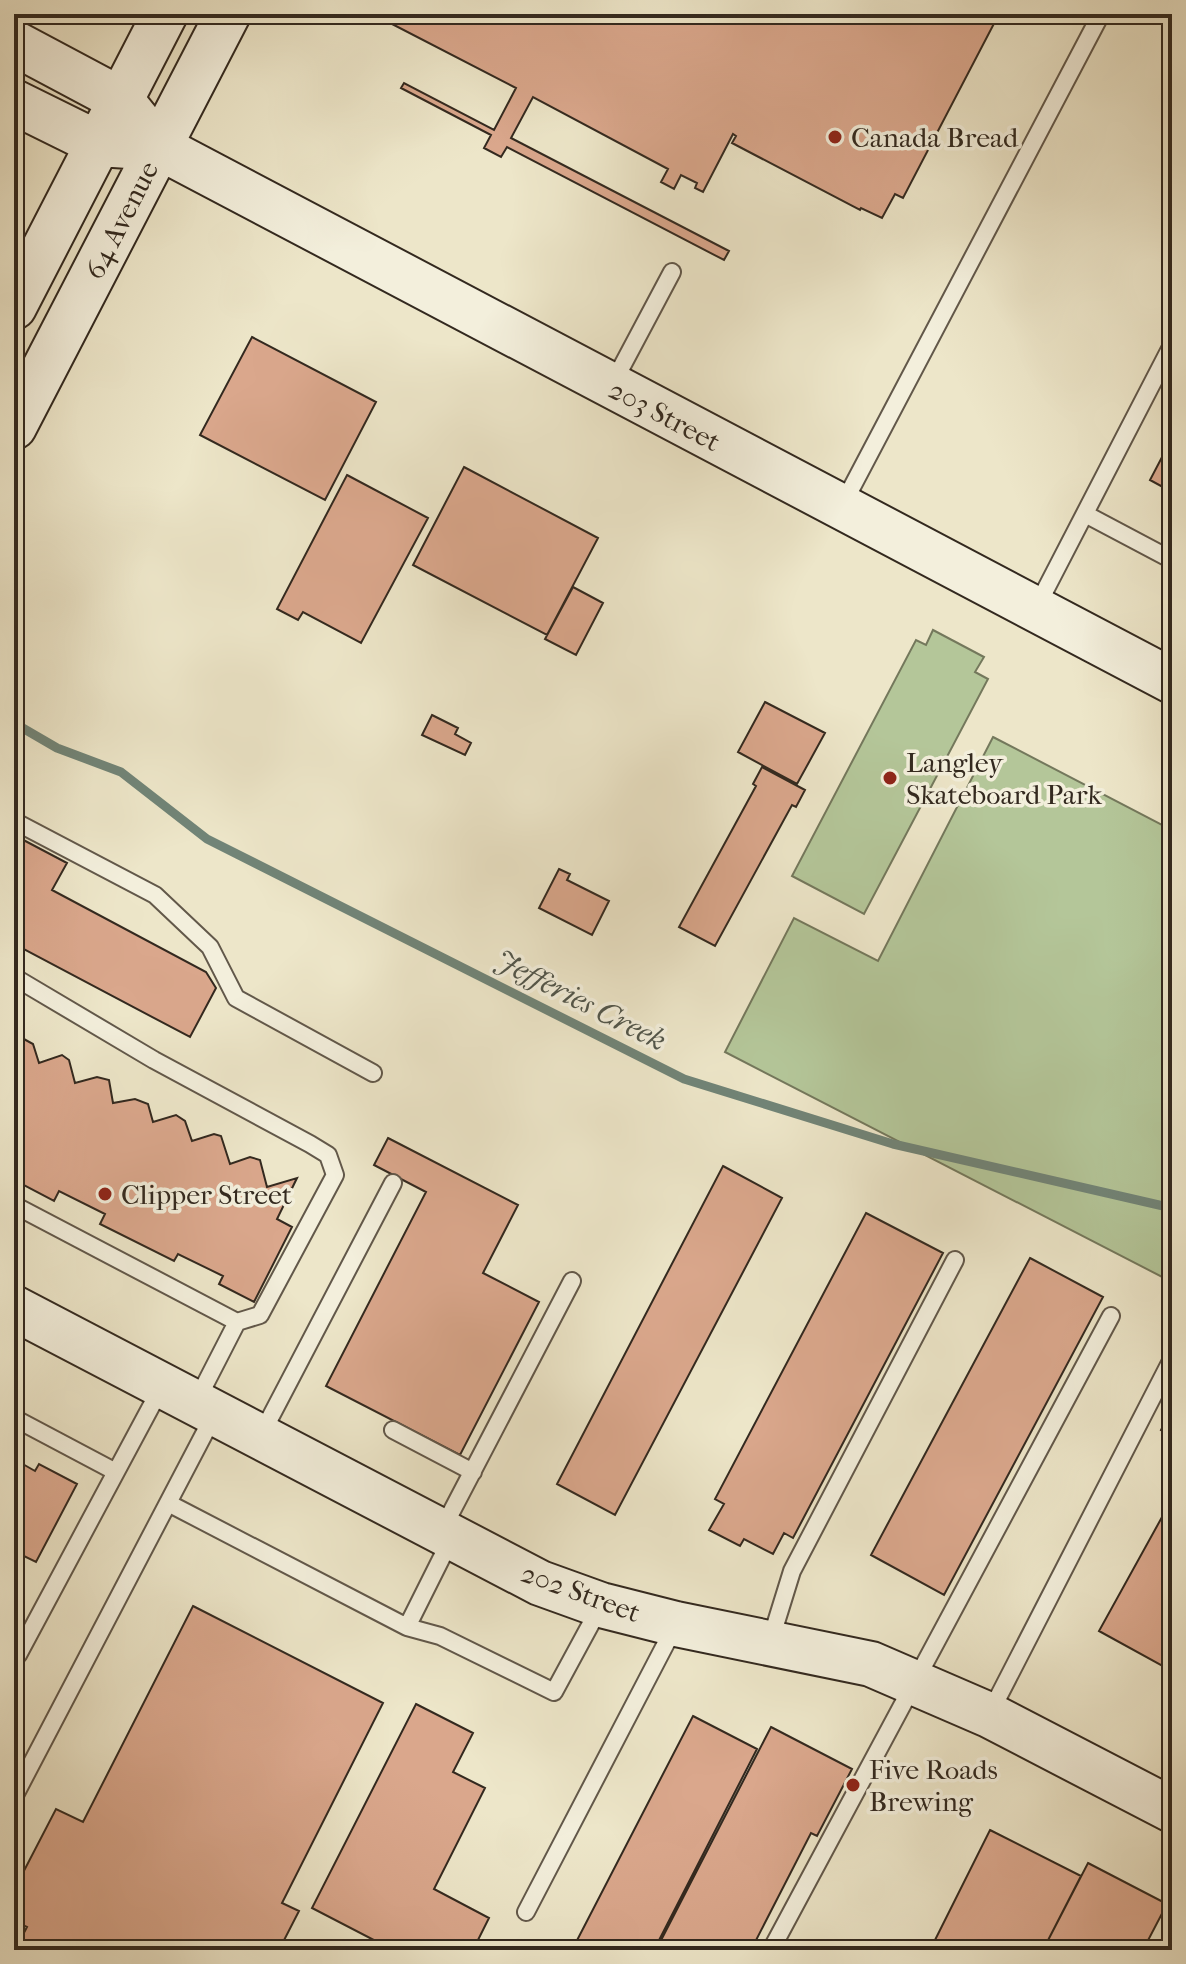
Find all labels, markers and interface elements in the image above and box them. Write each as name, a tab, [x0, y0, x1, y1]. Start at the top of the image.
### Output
place label: Canada Bread	[851, 121, 1019, 154]
marker: Canada Bread	[826, 128, 844, 146]
street label: 64 Avenue	[78, 156, 165, 285]
street label: 203 Street	[603, 372, 726, 458]
place label: Langley Skateboard Park	[906, 746, 1102, 811]
marker: Langley Skateboard Park	[881, 769, 899, 787]
water label: Jefferies Creek	[489, 942, 672, 1059]
place label: Clipper Street	[121, 1178, 292, 1211]
marker: Clipper Street	[96, 1185, 114, 1203]
street label: 202 Street	[517, 1556, 645, 1629]
place label: Five Roads Brewing	[869, 1753, 998, 1818]
marker: Five Roads Brewing	[844, 1776, 862, 1794]

